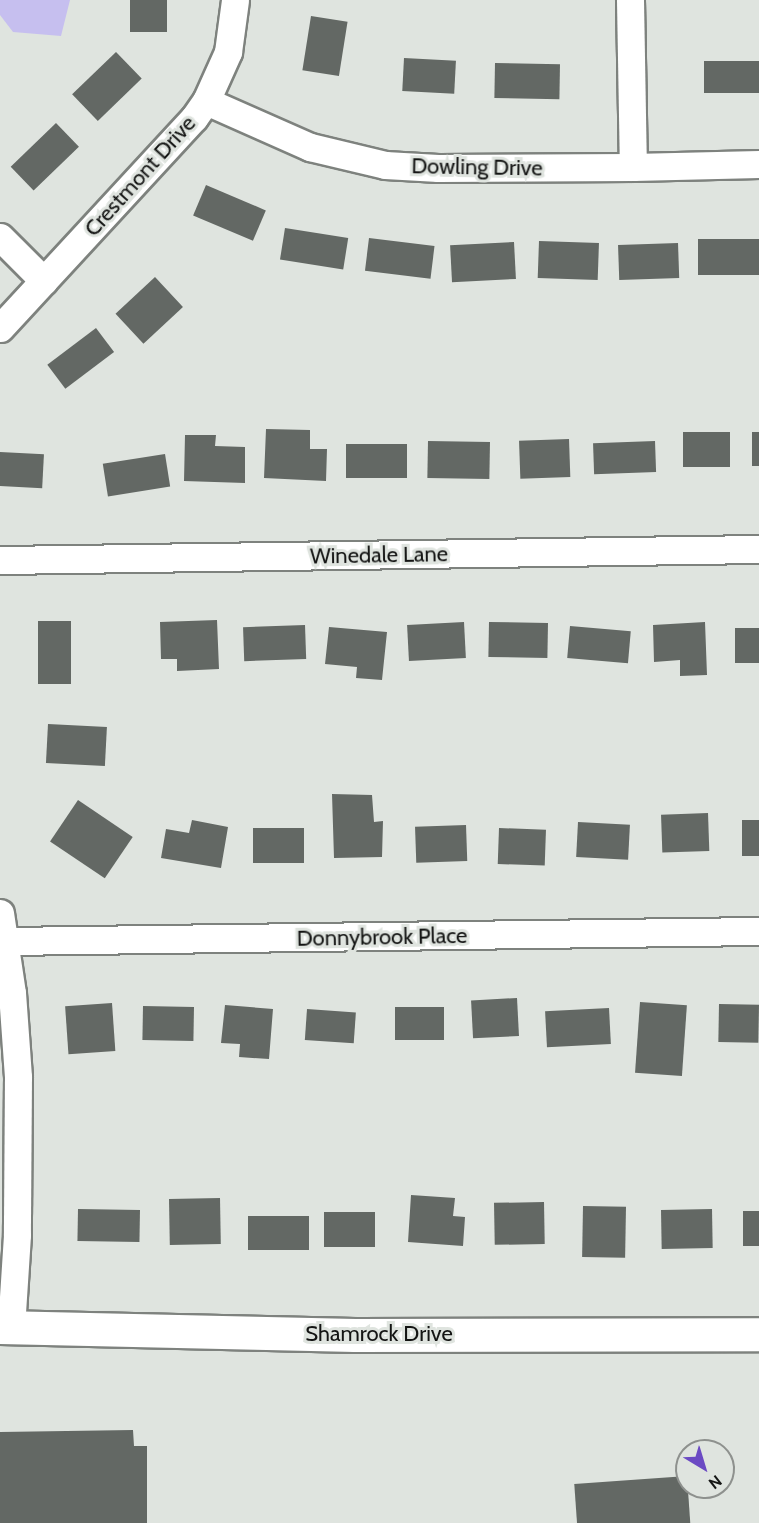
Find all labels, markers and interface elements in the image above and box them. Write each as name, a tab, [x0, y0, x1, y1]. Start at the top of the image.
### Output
street label: Crestmont Drive	[79, 110, 201, 242]
street label: Dowling Drive	[411, 153, 543, 181]
street label: Winedale Lane	[310, 541, 448, 569]
street label: Donnybrook Place	[296, 922, 468, 952]
street label: Shamrock Drive	[305, 1321, 453, 1347]
north arrow	[675, 1439, 735, 1499]
text: N	[705, 1471, 725, 1493]

